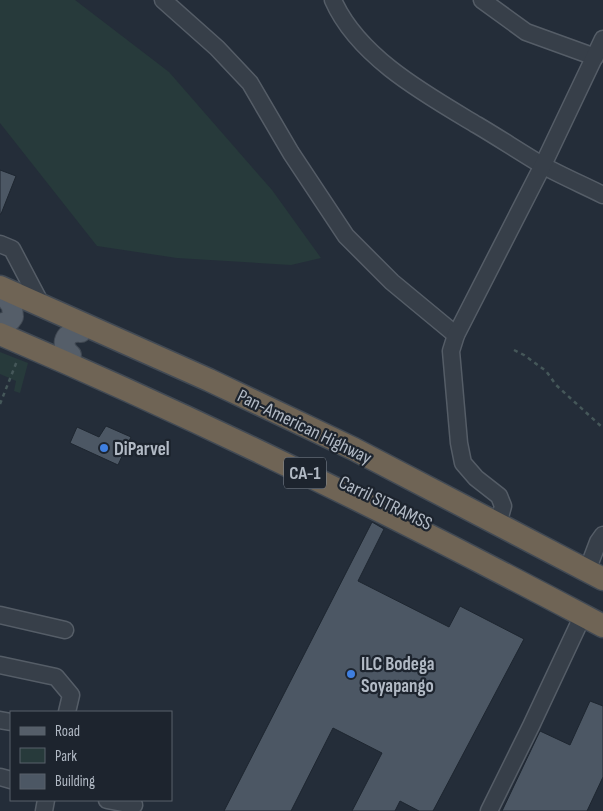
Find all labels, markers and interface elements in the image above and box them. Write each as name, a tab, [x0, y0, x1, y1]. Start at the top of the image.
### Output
street label: Pan-American Highway	[233, 385, 376, 470]
place label: DiParvel	[114, 438, 170, 461]
marker: DiParvel	[98, 442, 110, 454]
road number: CA-1	[284, 458, 326, 488]
street label: Carril SITRAMSS	[335, 471, 436, 536]
place label: ILC Bodega Soyapango	[361, 653, 434, 698]
marker: ILC Bodega Soyapango	[345, 668, 357, 680]
legend	[10, 711, 172, 801]
text: Road	[55, 722, 80, 741]
text: Park	[55, 747, 77, 766]
text: Building	[55, 772, 95, 791]

